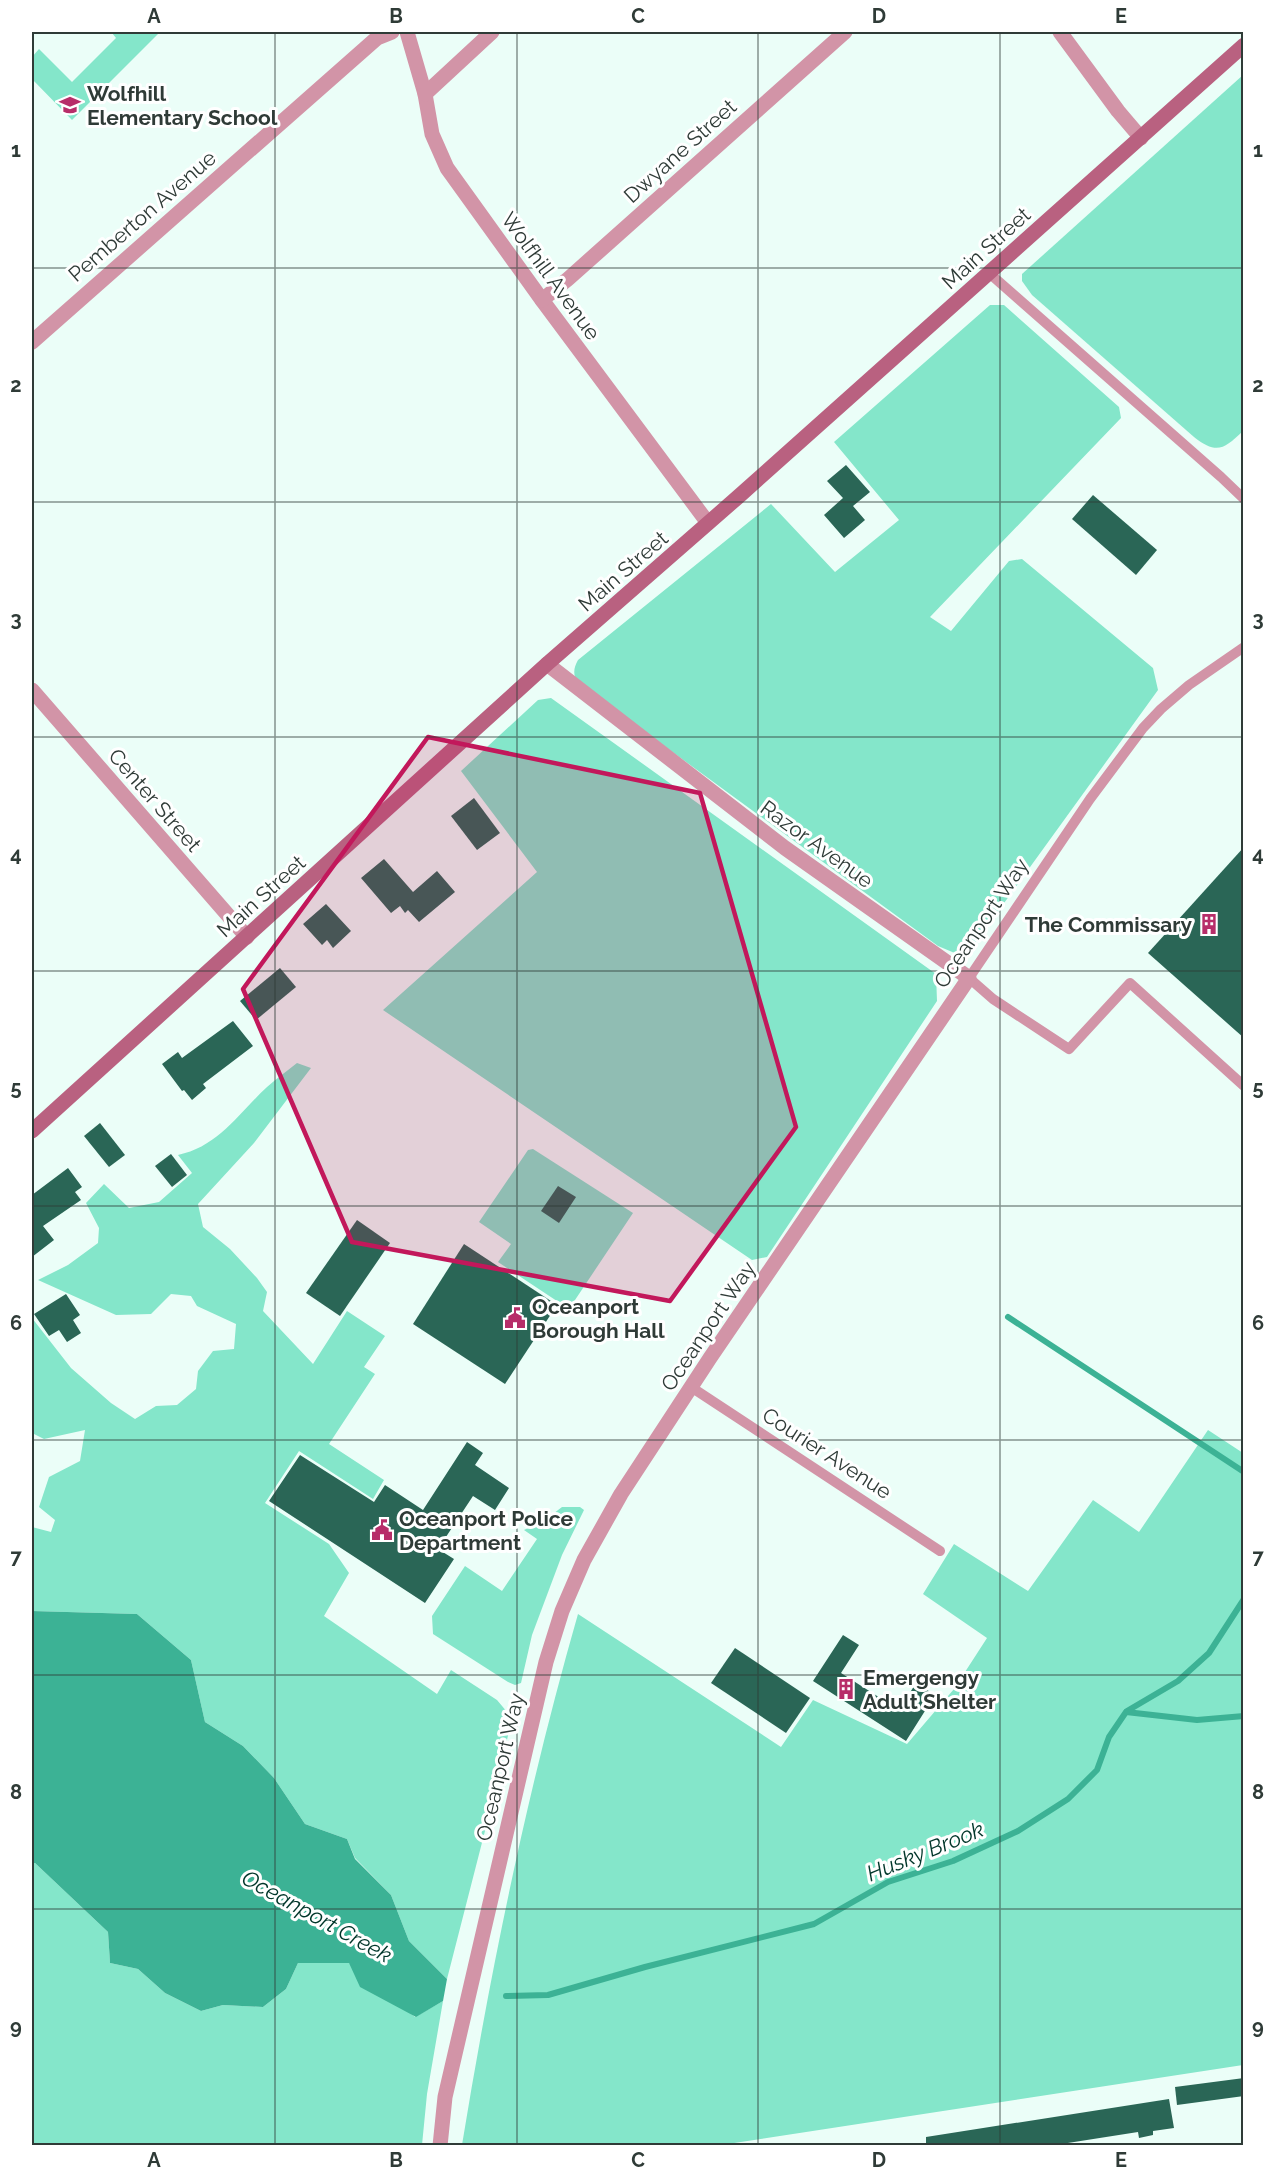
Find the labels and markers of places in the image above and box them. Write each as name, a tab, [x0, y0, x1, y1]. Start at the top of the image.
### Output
place label: Wolfhill Elementary School	[87, 81, 278, 130]
school or university icon: Wolfhill Elementary School	[58, 93, 82, 117]
place label: The Commissary	[1025, 912, 1192, 937]
building icon: The Commissary	[1197, 912, 1221, 936]
place label: Oceanport Borough Hall	[532, 1294, 665, 1343]
public building icon: Oceanport Borough Hall	[503, 1306, 527, 1330]
place label: Oceanport Police Department	[399, 1506, 574, 1555]
public building icon: Oceanport Police Department	[370, 1518, 394, 1542]
place label: Emergengy Adult Shelter	[863, 1665, 996, 1714]
building icon: Emergengy Adult Shelter	[834, 1677, 858, 1701]

